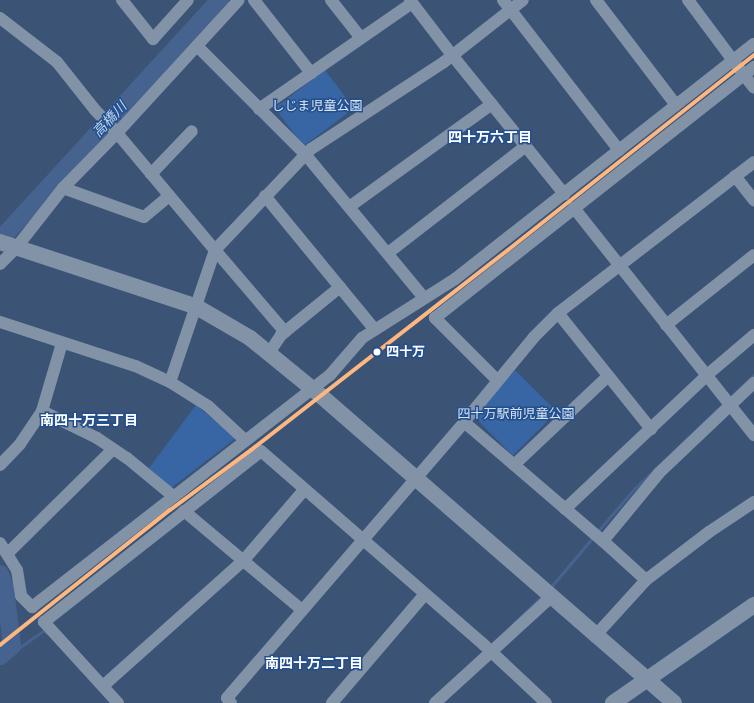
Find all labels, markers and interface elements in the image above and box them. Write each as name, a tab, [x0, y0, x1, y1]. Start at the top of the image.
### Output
park label: しじま児童公園	[272, 98, 362, 114]
water label: 高橋川	[90, 99, 130, 141]
district label: 四十万六丁目	[448, 130, 532, 146]
place label: 四十万	[386, 344, 425, 360]
marker: 四十万	[371, 346, 383, 358]
park label: 四十万駅前児童公園	[458, 406, 574, 422]
district label: 南四十万三丁目	[40, 413, 138, 429]
district label: 南四十万二丁目	[265, 656, 363, 672]

